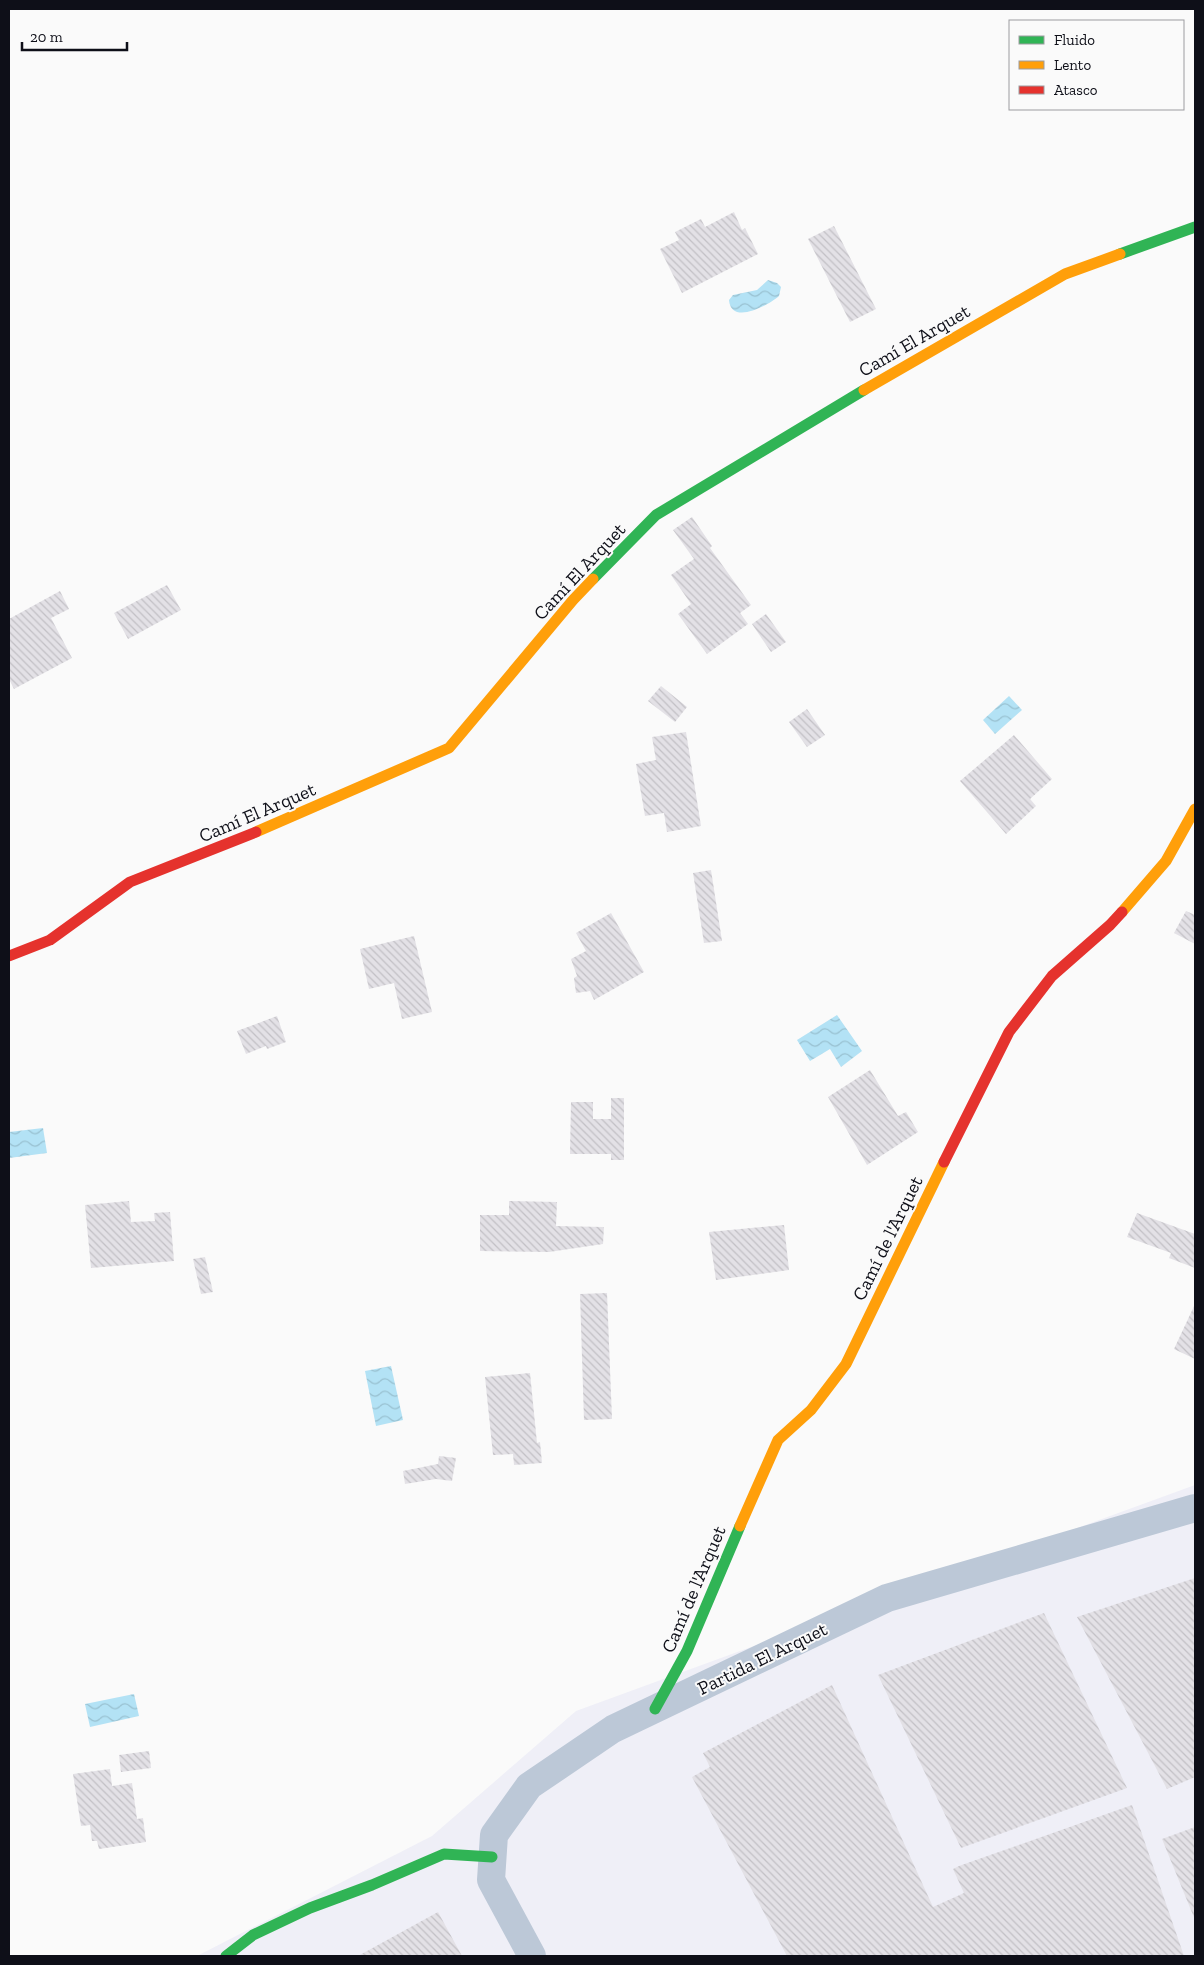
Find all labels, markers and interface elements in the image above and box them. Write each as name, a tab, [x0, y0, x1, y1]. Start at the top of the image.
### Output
scale bar	[22, 20, 128, 52]
legend	[1009, 20, 1184, 110]
text: 20 m	[30, 28, 63, 46]
text: Fluido	[1054, 31, 1095, 49]
text: Lento	[1054, 56, 1091, 74]
text: Atasco	[1054, 81, 1098, 99]
street label: Camí El Arquet	[855, 299, 974, 382]
street label: Camí El Arquet	[528, 518, 630, 625]
street label: Camí El Arquet	[195, 778, 319, 847]
street label: Camí de l'Arquet	[847, 1172, 927, 1304]
street label: Camí de l'Arquet	[656, 1522, 731, 1656]
street label: Partida El Arquet	[694, 1617, 831, 1700]

